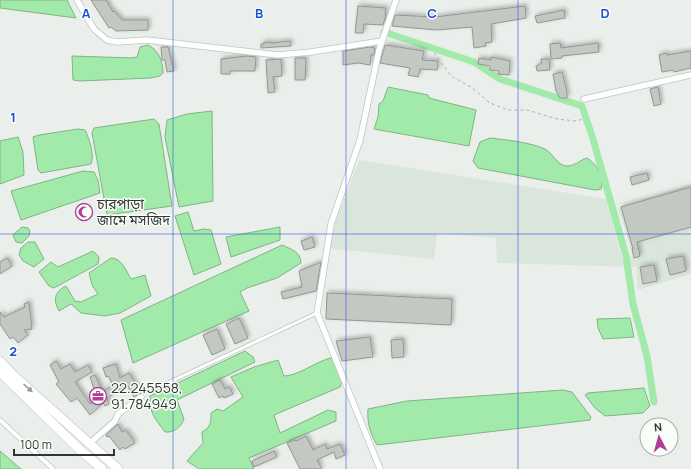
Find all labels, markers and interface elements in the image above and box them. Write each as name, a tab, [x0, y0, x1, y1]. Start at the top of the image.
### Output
text: A	[82, 4, 91, 22]
text: B	[255, 4, 263, 22]
text: C	[427, 4, 437, 22]
text: D	[600, 4, 610, 22]
text: 1	[10, 108, 16, 126]
place label: চারপাড়া জামে মসজিদ	[96, 194, 170, 229]
mosque icon: চারপাড়া জামে মসজিদ	[74, 202, 94, 222]
text: 2	[9, 342, 17, 360]
place label: 22.245558, 91.784949	[111, 378, 183, 413]
one-way arrow	[23, 383, 33, 393]
office icon: 22.245558, 91.784949	[88, 386, 108, 406]
north arrow	[639, 417, 679, 457]
text: N	[653, 419, 663, 434]
scale bar	[14, 431, 114, 457]
text: 100 m	[20, 436, 52, 453]

